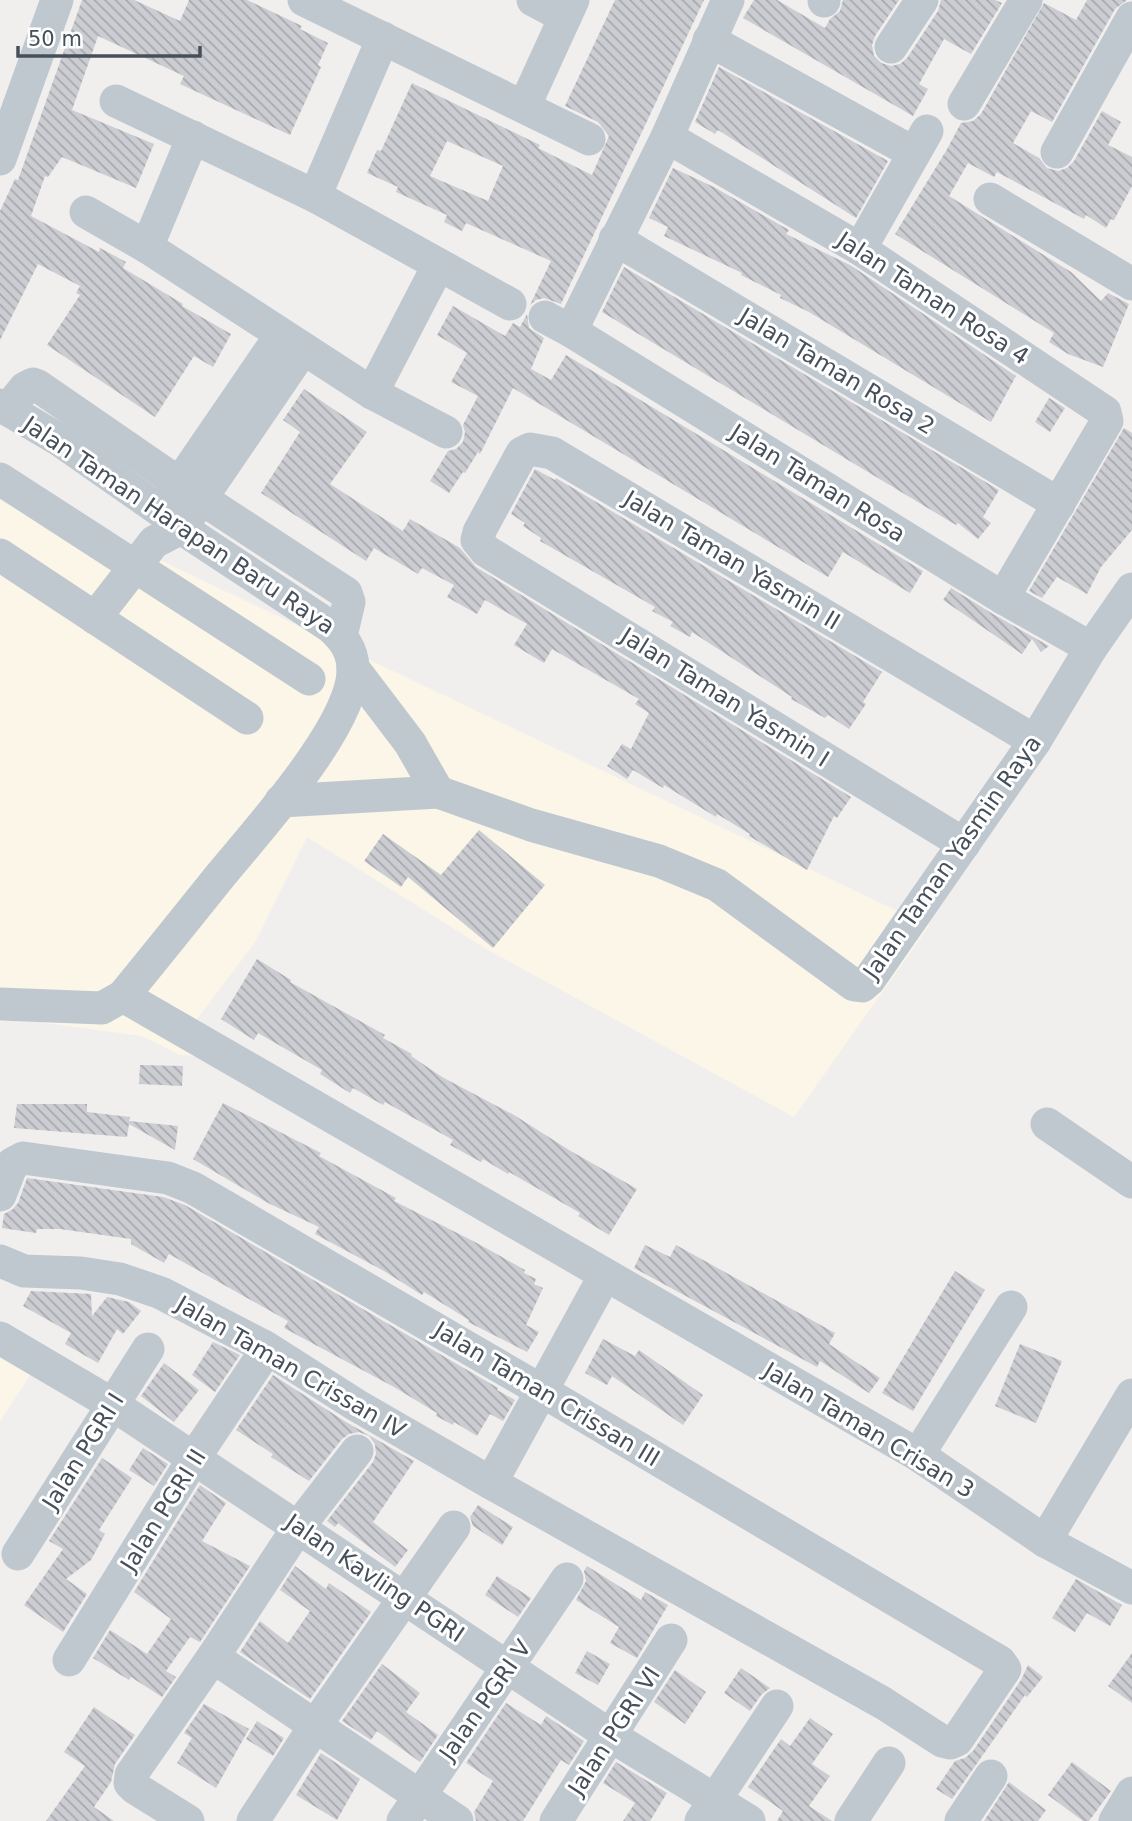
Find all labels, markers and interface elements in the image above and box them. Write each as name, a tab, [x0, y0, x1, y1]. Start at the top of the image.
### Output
scale bar	[18, 14, 200, 58]
text: 50 m	[28, 27, 82, 51]
street label: Jalan Taman Rosa 4	[831, 225, 1034, 370]
street label: Jalan Taman Rosa 2	[733, 301, 939, 440]
street label: Jalan Taman Harapan Baru Raya	[17, 410, 340, 639]
street label: Jalan Taman Rosa	[724, 418, 910, 547]
street label: Jalan Taman Yasmin II	[618, 484, 845, 635]
street label: Jalan Taman Yasmin I	[614, 621, 834, 772]
street label: Jalan Taman Yasmin Raya	[857, 730, 1046, 985]
street label: Jalan Taman Crissan IV	[170, 1290, 410, 1443]
street label: Jalan Taman Crissan III	[428, 1315, 664, 1472]
street label: Jalan Taman Crisan 3	[758, 1356, 979, 1503]
street label: Jalan PGRI I	[36, 1388, 129, 1515]
street label: Jalan PGRI II	[114, 1444, 211, 1577]
street label: Jalan Kavling PGRI	[279, 1508, 469, 1647]
street label: Jalan PGRI V	[433, 1635, 536, 1767]
street label: Jalan PGRI VI	[562, 1662, 665, 1802]

